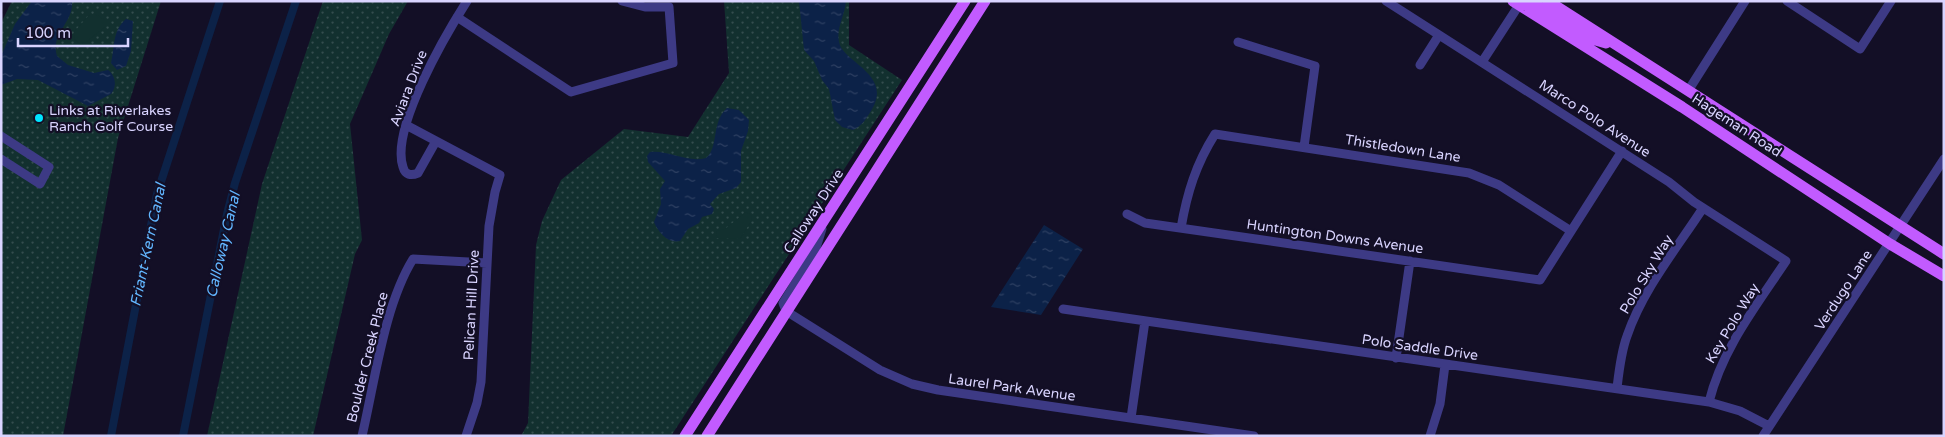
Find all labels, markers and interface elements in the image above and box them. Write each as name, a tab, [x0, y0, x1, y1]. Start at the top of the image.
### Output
scale bar	[18, 15, 128, 47]
text: 100 m	[25, 24, 71, 42]
street label: Aviara Drive	[386, 48, 431, 129]
street label: Marco Polo Avenue	[1536, 76, 1654, 161]
street label: Hageman Road	[1689, 90, 1785, 161]
place label: Links at Riverlakes Ranch Golf Course	[49, 102, 173, 135]
marker: Links at Riverlakes Ranch Golf Course	[33, 112, 45, 124]
street label: Thistledown Lane	[1344, 131, 1462, 166]
street label: Calloway Drive	[780, 166, 847, 257]
water label: Friant-Kern Canal	[126, 180, 170, 308]
water label: Calloway Canal	[202, 188, 244, 299]
street label: Huntington Downs Avenue	[1246, 216, 1424, 257]
street label: Polo Sky Way	[1616, 231, 1677, 317]
street label: Verdugo Lane	[1811, 247, 1876, 334]
street label: Pelican Hill Drive	[460, 249, 483, 361]
street label: Key Polo Way	[1702, 280, 1763, 366]
street label: Boulder Creek Place	[343, 290, 392, 424]
street label: Polo Saddle Drive	[1361, 331, 1479, 364]
street label: Laurel Park Avenue	[947, 370, 1077, 405]

